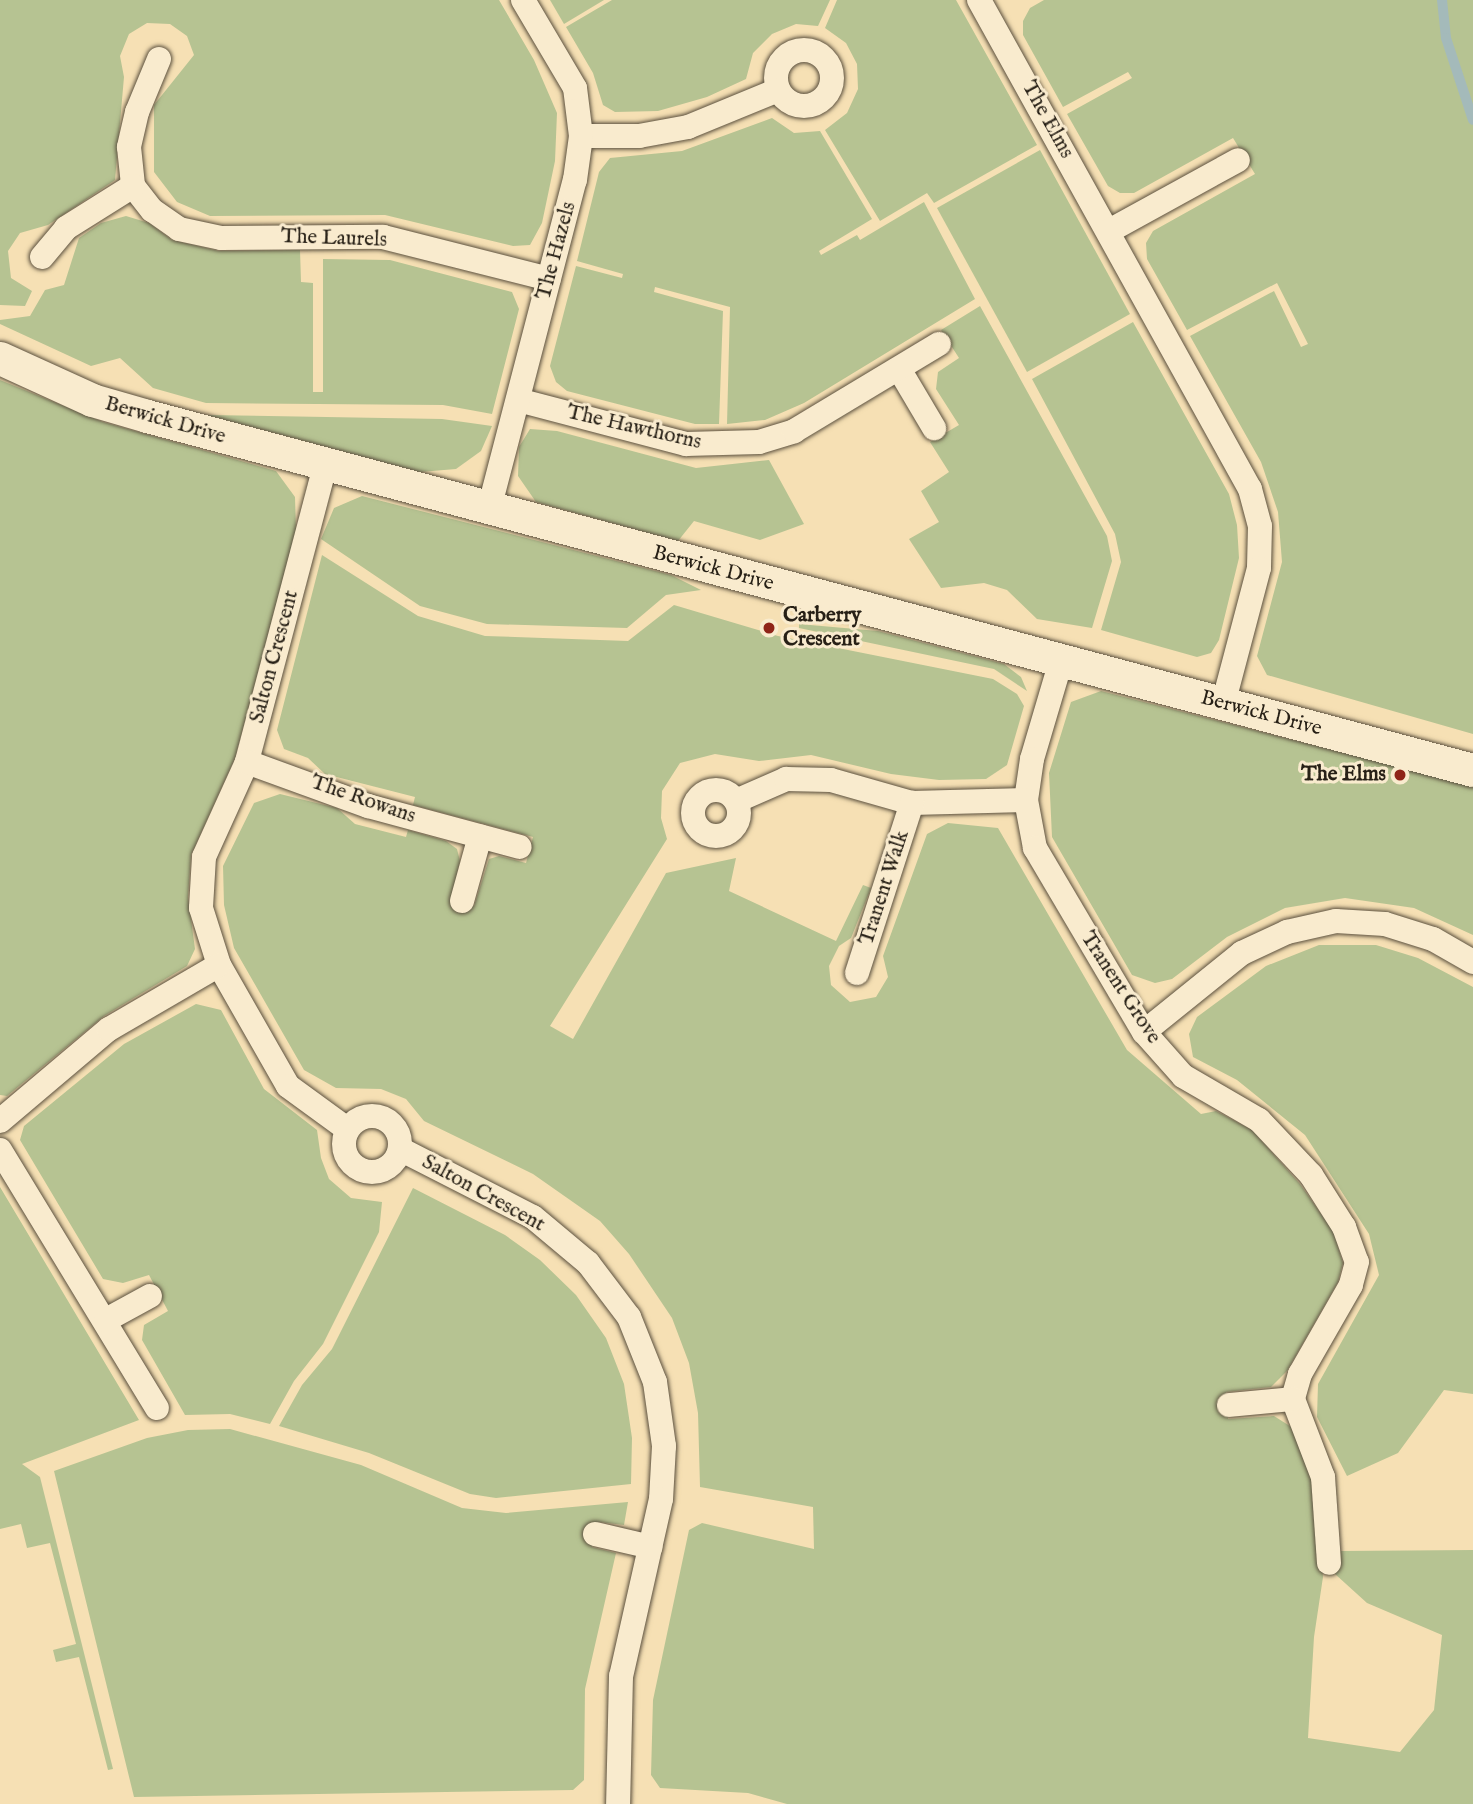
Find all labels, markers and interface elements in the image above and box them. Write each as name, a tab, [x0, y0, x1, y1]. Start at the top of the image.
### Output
street label: The Elms	[1015, 77, 1079, 163]
street label: The Hazels	[532, 199, 582, 303]
street label: The Laurels	[281, 225, 387, 253]
street label: Berwick Drive	[102, 392, 228, 450]
street label: The Hawthorns	[564, 400, 704, 456]
street label: Berwick Drive	[650, 541, 776, 597]
street label: Salton Crescent	[245, 588, 305, 726]
place label: Carberry Crescent	[783, 603, 861, 653]
marker: Carberry Crescent	[761, 620, 777, 636]
street label: Berwick Drive	[1198, 686, 1324, 742]
place label: The Elms	[1301, 762, 1386, 788]
marker: The Elms	[1392, 767, 1408, 783]
street label: The Rowans	[307, 770, 419, 830]
street label: Tranent Walk	[855, 828, 915, 948]
street label: Tranent Grove	[1074, 927, 1166, 1049]
street label: Salton Crescent	[417, 1150, 549, 1238]

